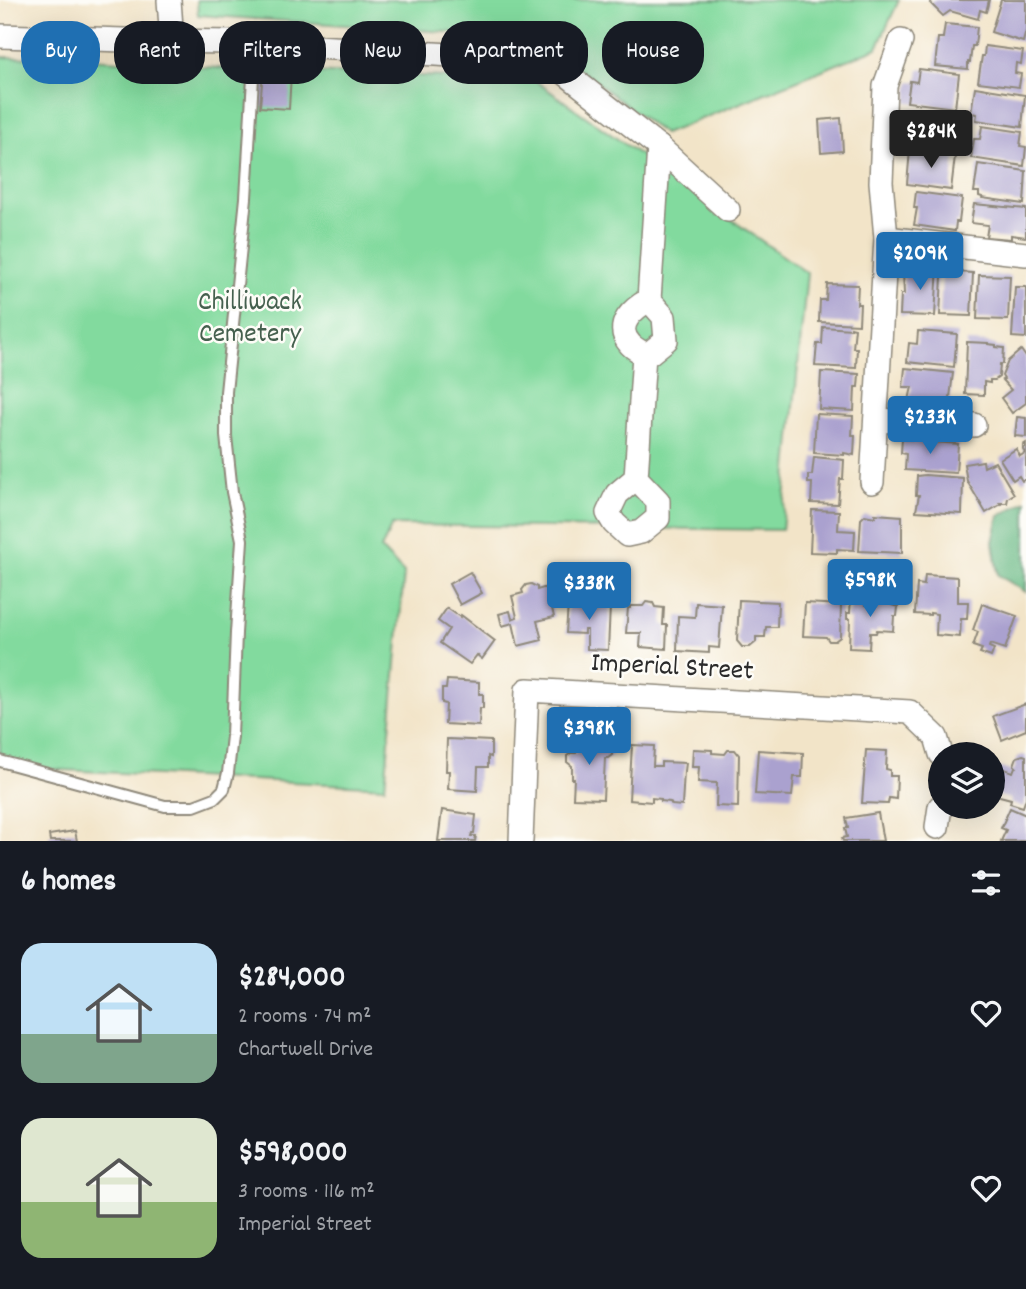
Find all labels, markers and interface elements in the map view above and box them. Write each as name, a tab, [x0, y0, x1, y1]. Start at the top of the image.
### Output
chip: Buy	[21, 21, 100, 84]
chip: Rent	[114, 21, 205, 84]
chip: Filters	[219, 21, 326, 84]
chip: New	[340, 21, 426, 84]
chip: Apartment	[440, 21, 588, 84]
chip: House	[602, 21, 704, 84]
pin: $284K	[882, 110, 980, 170]
text: $284K	[905, 116, 957, 149]
pin: $209K	[871, 232, 969, 292]
text: $209K	[892, 238, 948, 271]
park label: Chilliwack Cemetery	[198, 284, 302, 356]
pin: $233K	[881, 396, 979, 456]
text: $233K	[904, 402, 956, 435]
pin: $598K	[821, 560, 919, 619]
pin: $338K	[540, 562, 638, 622]
text: $598K	[844, 565, 896, 598]
text: $338K	[563, 568, 615, 601]
street label: Imperial Street	[590, 645, 754, 693]
pin: $398K	[540, 708, 638, 767]
text: $398K	[563, 713, 615, 746]
map controls	[928, 742, 1005, 819]
button: layers	[928, 742, 1005, 819]
text: 6 homes	[21, 862, 116, 905]
icon: filters	[967, 864, 1005, 902]
text: $284,000	[238, 958, 346, 1001]
icon: home	[77, 971, 161, 1055]
icon: heart	[967, 994, 1005, 1032]
text: 2 rooms · 74 m²	[238, 1001, 371, 1034]
text: Chartwell Drive	[238, 1034, 373, 1067]
text: $598,000	[238, 1133, 348, 1176]
icon: home	[77, 1146, 161, 1230]
icon: heart	[967, 1169, 1005, 1207]
text: 3 rooms · 116 m²	[238, 1176, 375, 1209]
text: Imperial Street	[238, 1209, 372, 1242]

